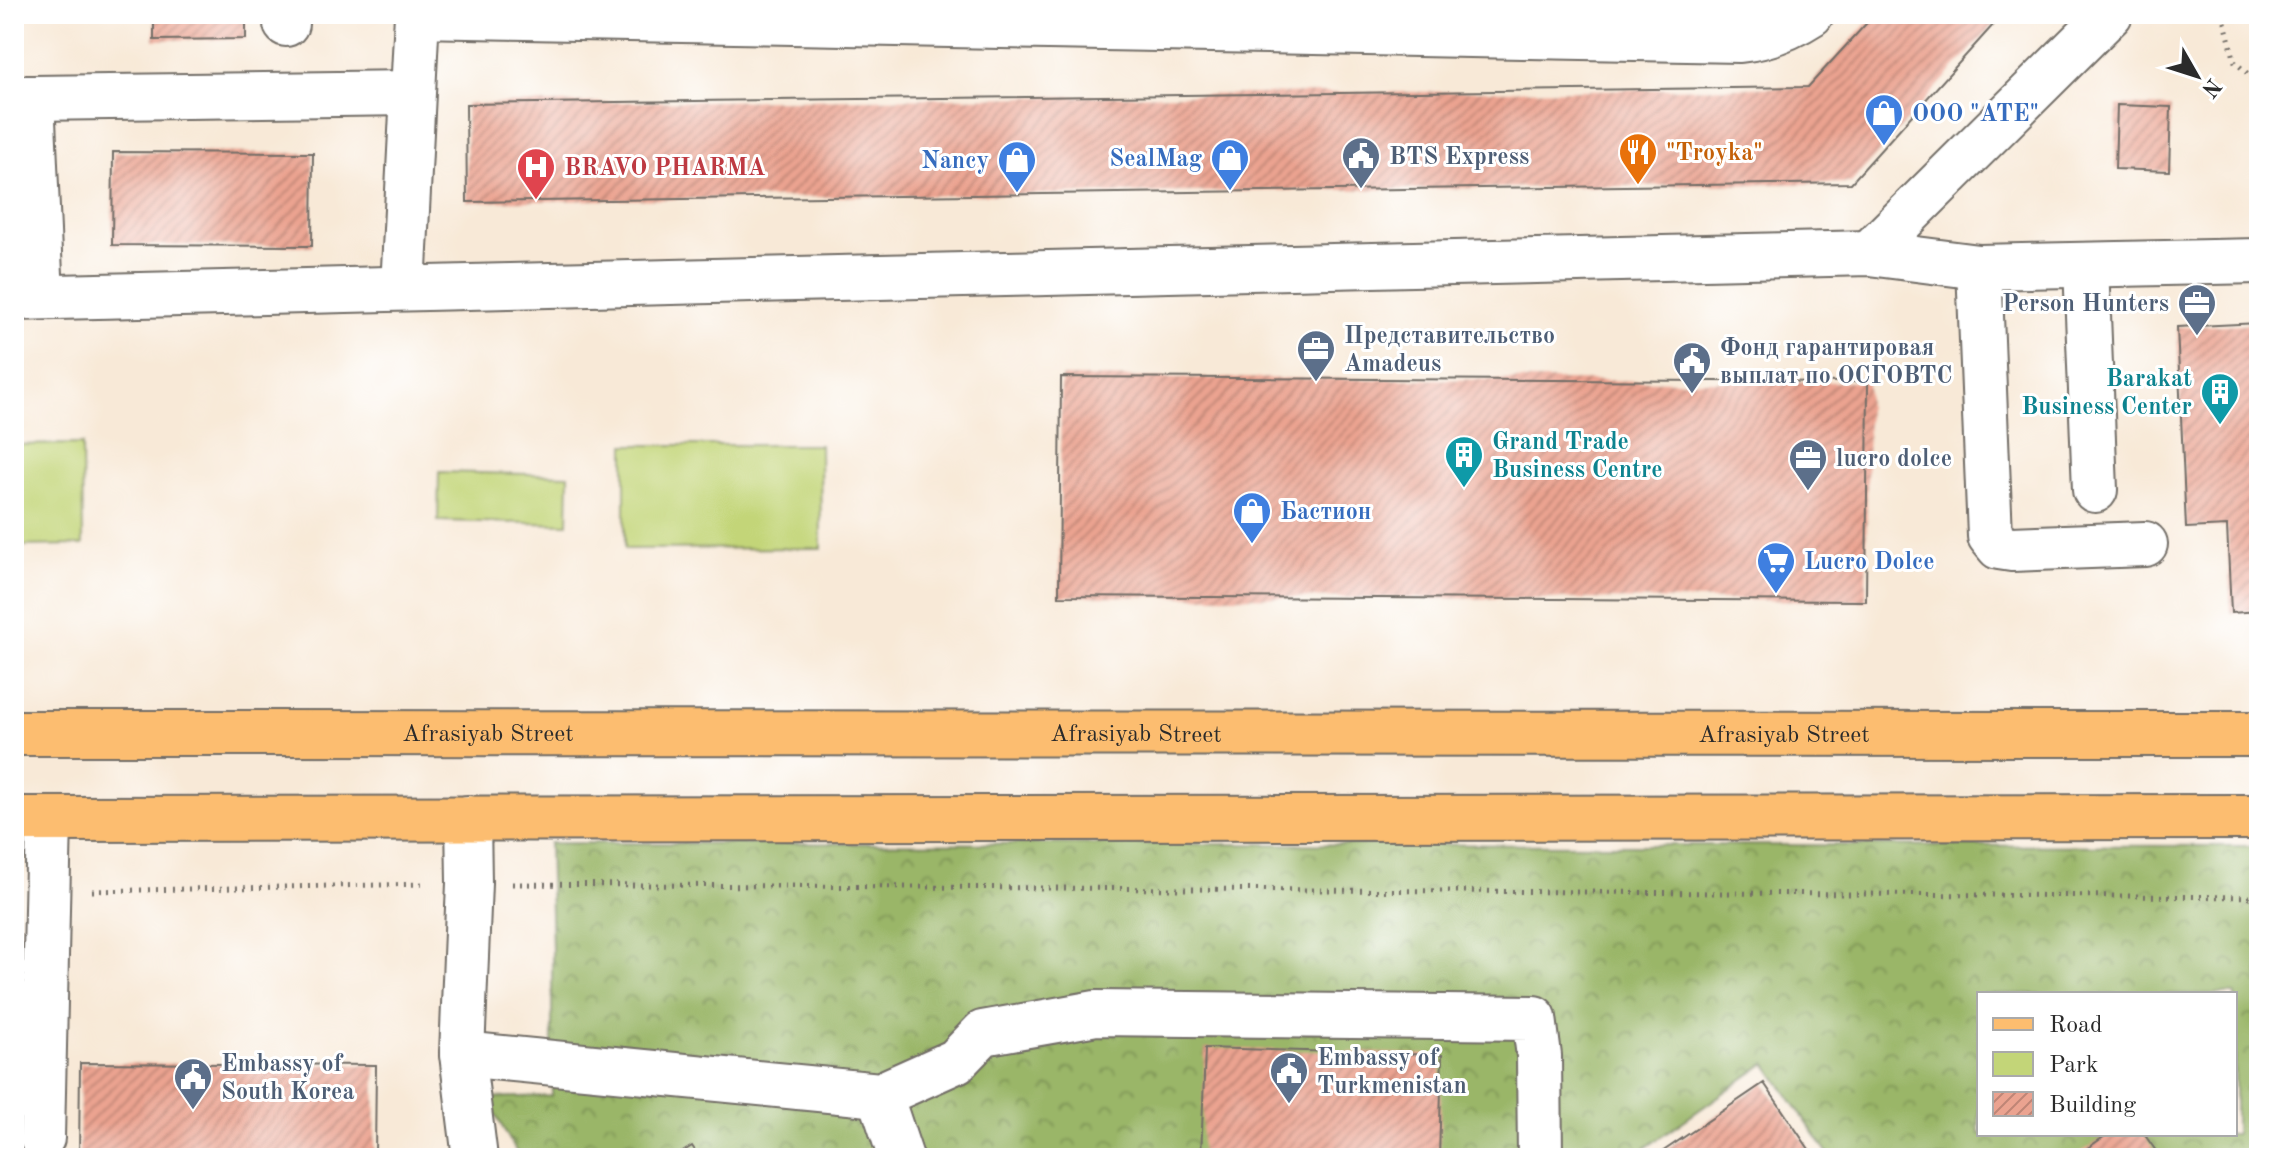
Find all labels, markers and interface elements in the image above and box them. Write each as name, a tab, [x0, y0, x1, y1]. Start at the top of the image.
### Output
north arrow	[2157, 36, 2237, 116]
text: N	[2197, 74, 2225, 101]
shop icon: OOO "ATE"	[1863, 92, 1905, 147]
place label: OOO "ATE"	[1912, 103, 2039, 127]
restaurant icon: "Troyka"	[1617, 131, 1659, 186]
public building icon: BTS Express	[1340, 135, 1382, 190]
shop icon: SealMag	[1209, 137, 1251, 192]
shop icon: Nancy	[996, 139, 1038, 194]
place label: "Troyka"	[1666, 142, 1763, 166]
hospital icon: BRAVO PHARMA	[515, 146, 557, 201]
place label: BTS Express	[1389, 146, 1529, 170]
place label: SealMag	[1109, 148, 1203, 172]
place label: Nancy	[921, 150, 989, 174]
place label: BRAVO PHARMA	[564, 157, 766, 181]
office icon: Person Hunters	[2176, 282, 2218, 337]
place label: Person Hunters	[2002, 293, 2169, 317]
place label: Представительство Amadeus	[1344, 325, 1555, 377]
office icon: Представительство Amadeus	[1295, 328, 1337, 383]
place label: Фонд гарантировая выплат по ОСГОВТС	[1720, 337, 1952, 389]
public building icon: Фонд гарантировая выплат по ОСГОВТС	[1671, 340, 1713, 395]
place label: Barakat Business Center	[2021, 368, 2192, 420]
building icon: Barakat Business Center	[2199, 371, 2241, 426]
place label: Grand Trade Business Centre	[1492, 431, 1663, 483]
building icon: Grand Trade Business Centre	[1443, 434, 1485, 489]
office icon: lucro dolce	[1787, 437, 1829, 492]
place label: lucro dolce	[1836, 448, 1952, 472]
shop icon: Бастион	[1231, 490, 1273, 545]
place label: Бастион	[1280, 501, 1371, 525]
supermarket icon: Lucro Dolce	[1755, 540, 1797, 595]
place label: Lucro Dolce	[1804, 551, 1935, 575]
street label: Afrasiyab Street	[402, 723, 574, 747]
street label: Afrasiyab Street	[1050, 723, 1222, 748]
street label: Afrasiyab Street	[1698, 724, 1870, 748]
legend	[1977, 992, 2237, 1136]
text: Road	[2049, 1014, 2102, 1038]
place label: Embassy of Turkmenistan	[1317, 1047, 1467, 1099]
public building icon: Embassy of Turkmenistan	[1268, 1050, 1310, 1105]
place label: Embassy of South Korea	[221, 1053, 355, 1105]
text: Park	[2049, 1054, 2098, 1078]
public building icon: Embassy of South Korea	[172, 1056, 214, 1111]
text: Building	[2049, 1094, 2136, 1118]

